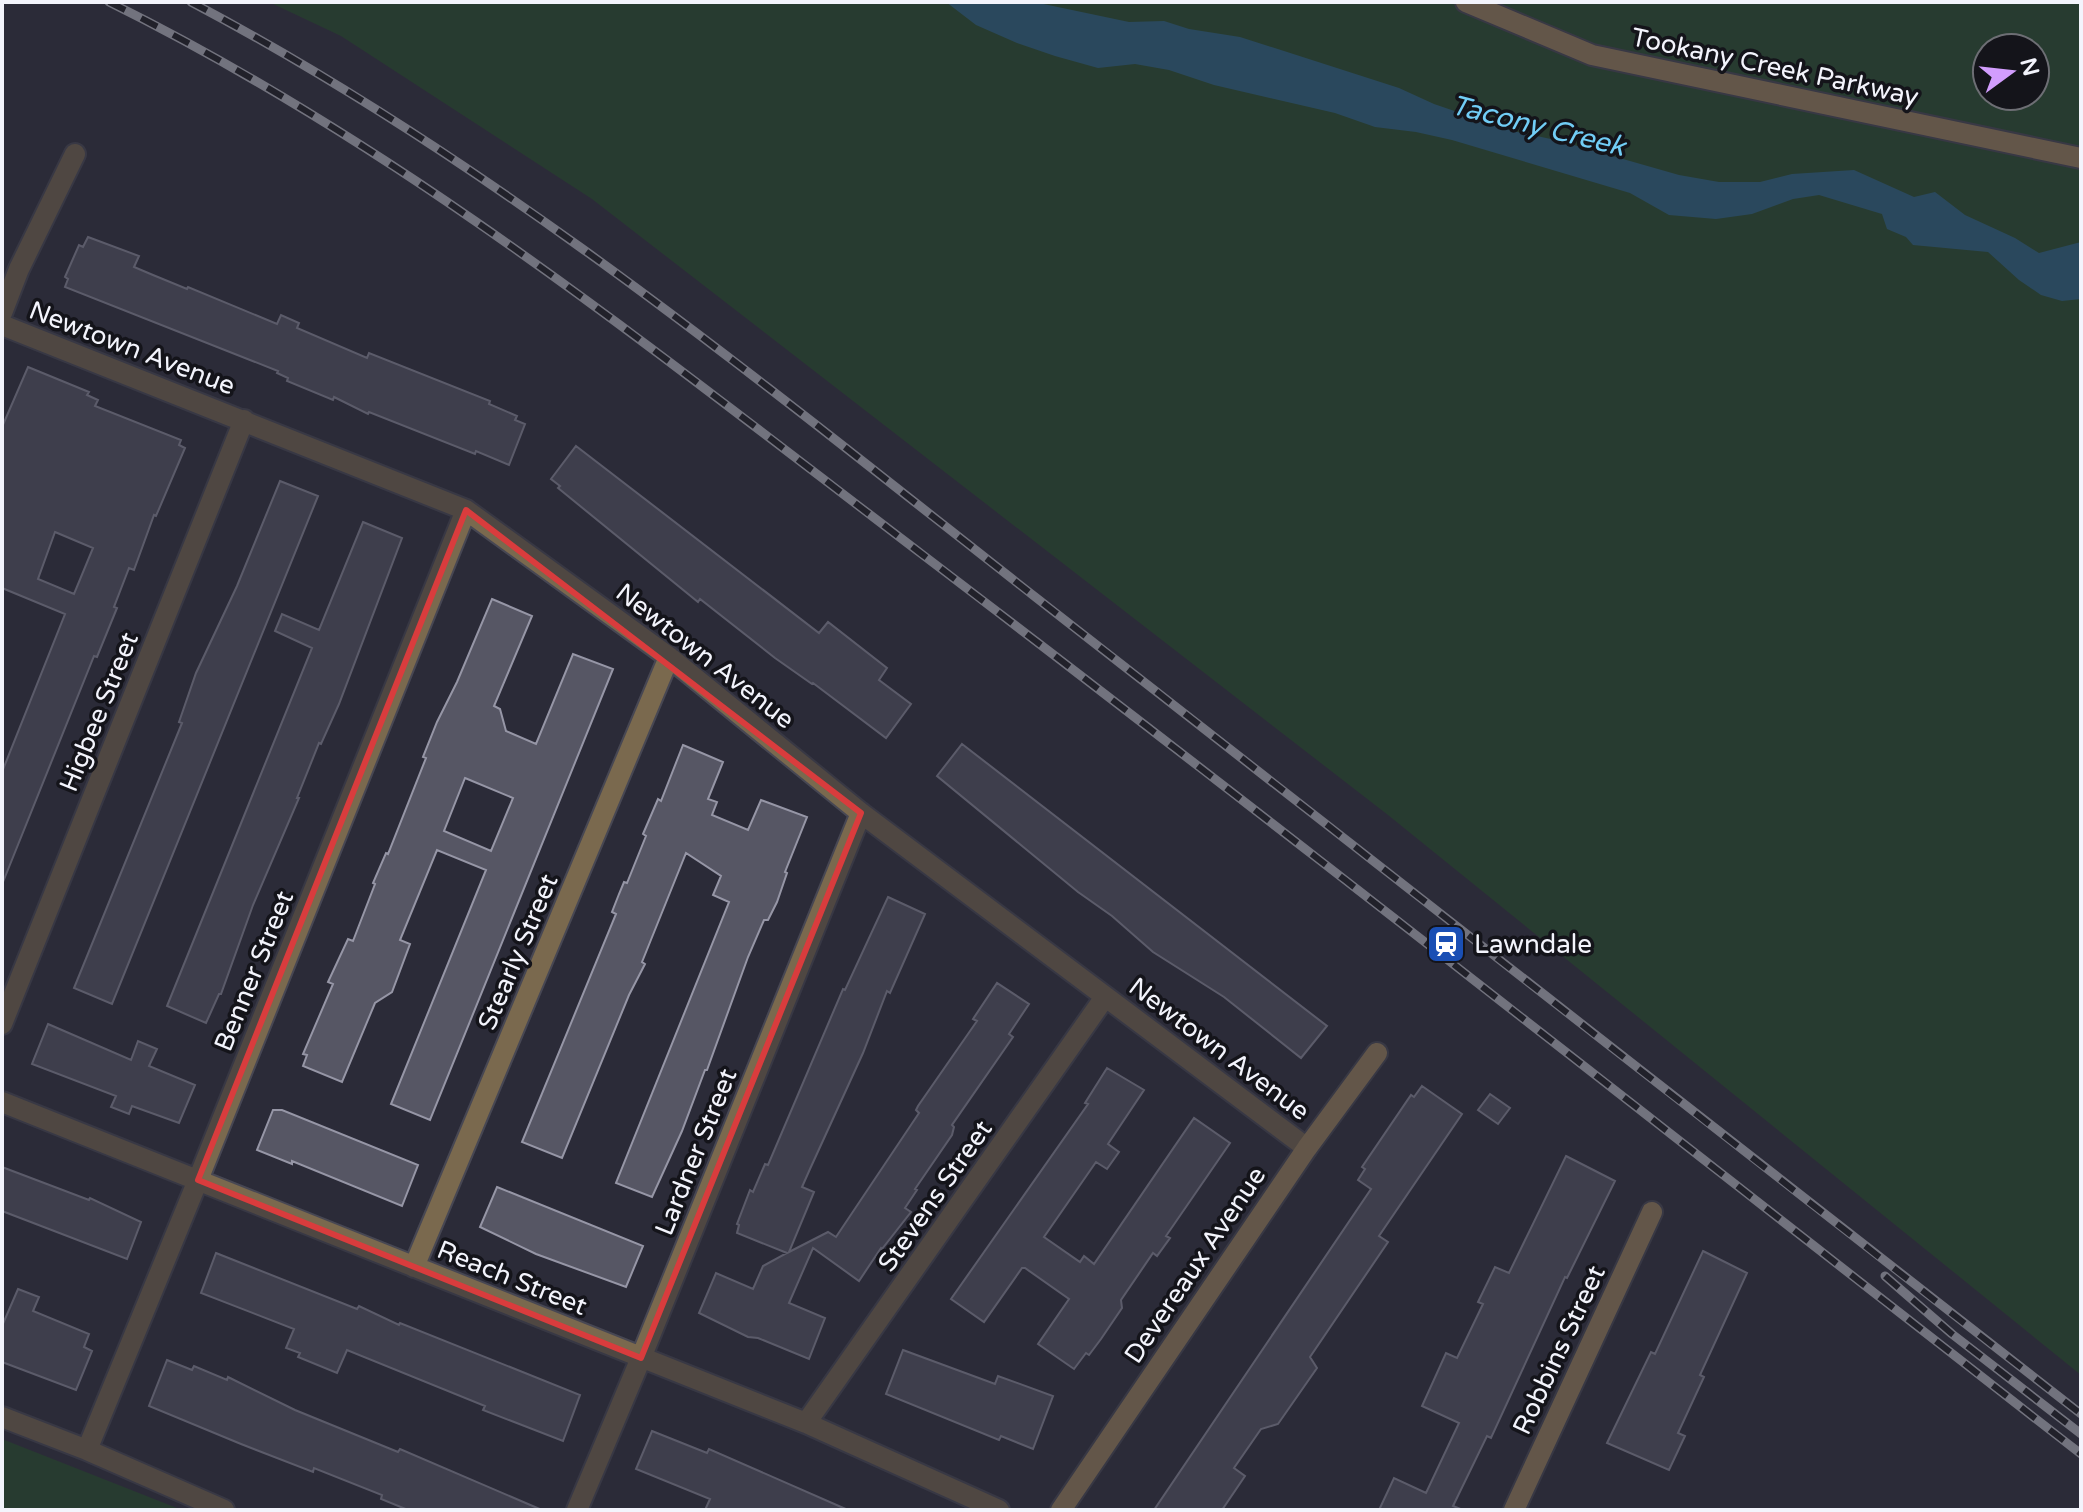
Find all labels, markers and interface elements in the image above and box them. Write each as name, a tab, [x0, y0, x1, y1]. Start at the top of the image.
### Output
street label: Tookany Creek Parkway	[1629, 21, 1921, 113]
north arrow	[1971, 32, 2051, 112]
text: N	[2015, 55, 2044, 79]
water label: Tacony Creek	[1448, 88, 1630, 164]
street label: Newtown Avenue	[25, 294, 239, 402]
street label: Newtown Avenue	[610, 577, 800, 735]
street label: Higbee Street	[53, 628, 145, 796]
street label: Stearly Street	[471, 869, 565, 1034]
street label: Benner Street	[208, 886, 300, 1056]
station icon: Lawndale	[1425, 923, 1467, 965]
place label: Lawndale	[1474, 929, 1592, 960]
street label: Newtown Avenue	[1123, 971, 1315, 1127]
street label: Lardner Street	[648, 1064, 744, 1240]
street label: Stevens Street	[871, 1114, 999, 1278]
street label: Devereaux Avenue	[1118, 1161, 1272, 1369]
street label: Reach Street	[433, 1234, 591, 1322]
street label: Robbins Street	[1506, 1260, 1612, 1439]

